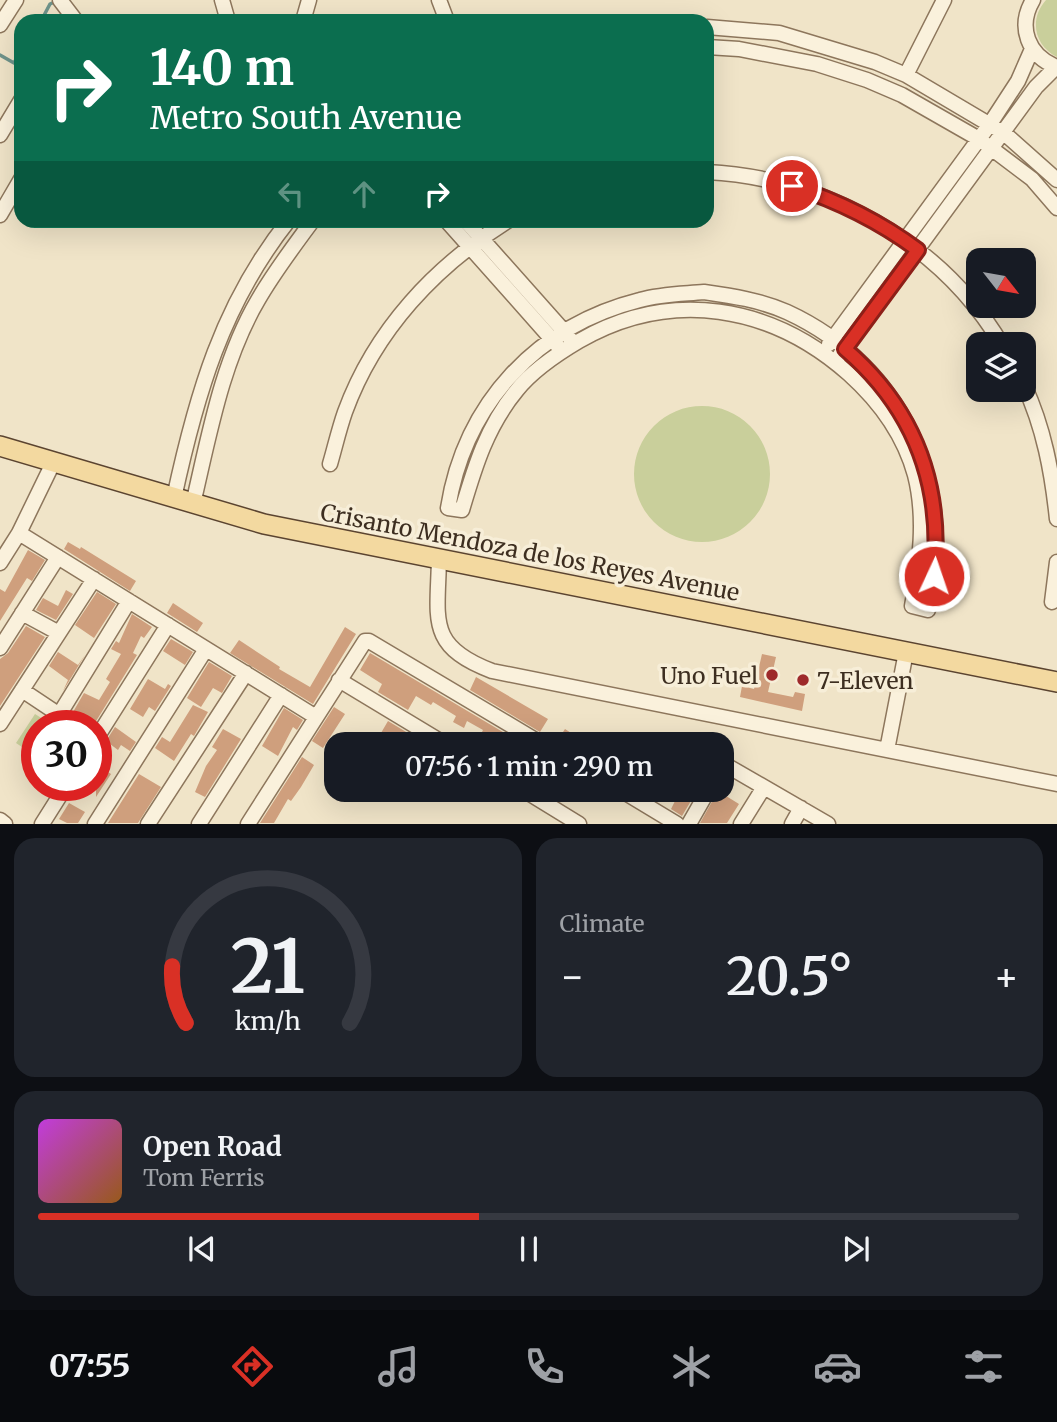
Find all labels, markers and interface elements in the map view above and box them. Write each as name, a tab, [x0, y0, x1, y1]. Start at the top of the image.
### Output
text: 140 m	[150, 37, 294, 98]
icon: right	[35, 42, 126, 133]
text: Metro South Avenue	[150, 98, 462, 138]
pin	[762, 156, 822, 216]
icon: arrive	[773, 167, 811, 205]
icon: left	[272, 175, 310, 213]
icon: ahead	[345, 175, 383, 213]
icon: right	[418, 175, 456, 213]
north arrow	[966, 248, 1036, 318]
map controls	[966, 248, 1036, 402]
button: layers	[966, 332, 1036, 402]
street label: Crisanto Mendoza de los Reyes Avenue	[318, 497, 742, 607]
position arrow	[897, 539, 971, 613]
place label: Uno Fuel	[660, 661, 758, 690]
place label: 7-Eleven	[817, 666, 914, 695]
marker: Uno Fuel	[764, 667, 780, 683]
marker: 7-Eleven	[795, 672, 811, 688]
speed limit sign: 30	[21, 710, 112, 801]
text: 07:56 · 1 min · 290 m	[405, 750, 653, 783]
text: Climate	[560, 909, 645, 938]
text: 21	[230, 922, 305, 1014]
text: 20.5°	[726, 944, 853, 1009]
text: −	[560, 953, 585, 1000]
text: +	[994, 953, 1019, 1000]
text: km/h	[235, 1005, 301, 1037]
text: Open Road	[143, 1130, 282, 1163]
text: Tom Ferris	[143, 1163, 265, 1192]
icon: previous	[183, 1230, 221, 1268]
icon: pause	[510, 1230, 548, 1268]
icon: next	[837, 1230, 875, 1268]
icon: directions	[228, 1342, 277, 1391]
icon: music	[374, 1342, 423, 1391]
icon: phone	[520, 1342, 569, 1391]
icon: climate	[667, 1342, 716, 1391]
icon: car	[813, 1342, 862, 1391]
icon: filters	[959, 1342, 1008, 1391]
text: 07:55	[49, 1346, 131, 1386]

